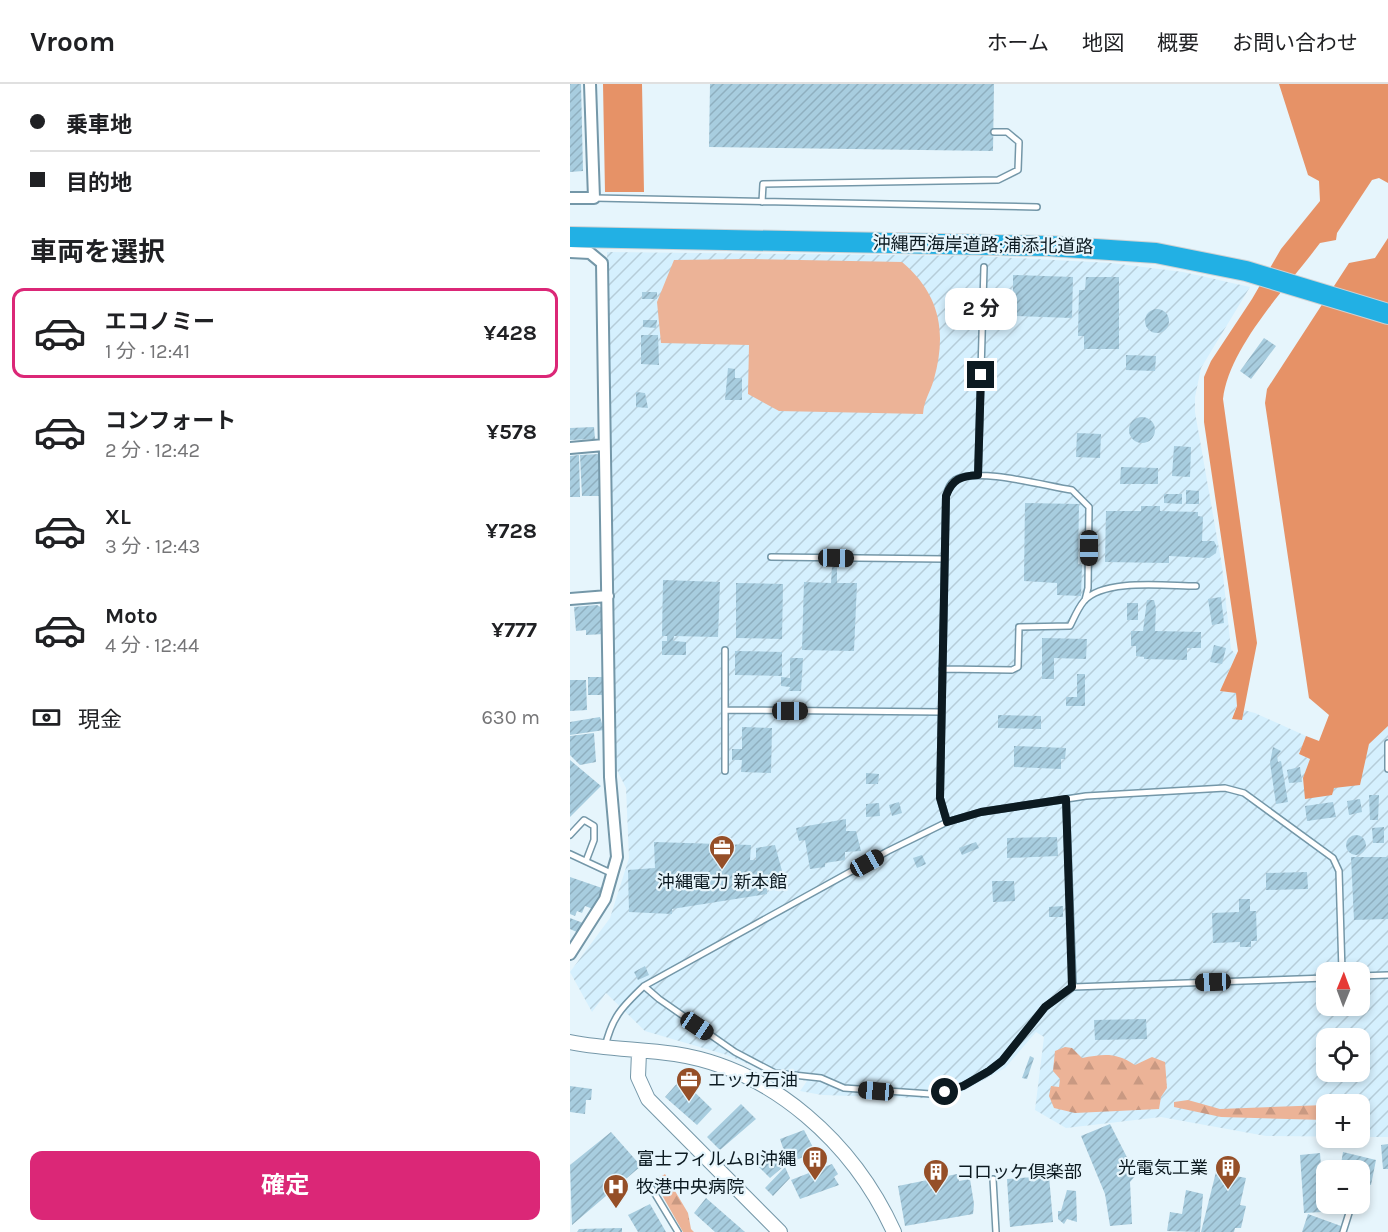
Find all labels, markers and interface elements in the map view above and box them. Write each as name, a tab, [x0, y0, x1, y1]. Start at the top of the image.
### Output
text: Vroom	[30, 25, 115, 58]
text: ホーム	[987, 31, 1049, 55]
text: 地図	[1082, 31, 1124, 55]
text: 概要	[1157, 31, 1199, 55]
text: お問い合わせ	[1232, 31, 1358, 55]
text: 乗車地	[66, 112, 132, 138]
text: 目的地	[66, 170, 132, 196]
street label: 沖縄西海岸道路;浦添北道路	[872, 232, 1094, 258]
text: 車両を選択	[30, 236, 165, 268]
callout: 2 分	[945, 288, 1017, 330]
text: 2 分	[962, 297, 1000, 320]
icon: car	[33, 306, 87, 360]
text: エコノミー	[105, 309, 215, 335]
text: ¥428	[483, 320, 537, 346]
text: 1 分 · 12:41	[105, 340, 190, 363]
route end	[967, 361, 994, 388]
icon: car	[33, 405, 87, 459]
text: コンフォート	[105, 408, 236, 434]
text: ¥578	[486, 419, 537, 445]
text: 2 分 · 12:42	[105, 439, 200, 462]
icon: car	[33, 504, 87, 558]
text: XL	[105, 504, 131, 530]
text: ¥728	[486, 518, 537, 544]
car	[1080, 530, 1098, 566]
text: 3 分 · 12:43	[105, 535, 200, 558]
car	[818, 549, 854, 567]
icon: car	[33, 603, 87, 657]
text: Moto	[105, 603, 158, 629]
text: ¥777	[491, 617, 537, 643]
text: 4 分 · 12:44	[105, 634, 199, 657]
icon: cash	[30, 701, 63, 734]
car	[772, 702, 808, 720]
text: 630 m	[481, 706, 540, 729]
text: 現金	[78, 707, 122, 733]
office icon: 沖縄電力 新本館	[707, 833, 737, 871]
car	[847, 846, 887, 880]
place label: 沖縄電力 新本館	[657, 871, 787, 893]
north arrow	[1316, 962, 1370, 1016]
map controls	[1316, 962, 1370, 1214]
car	[1195, 972, 1231, 992]
car	[677, 1008, 717, 1044]
button: locate	[1316, 1028, 1370, 1082]
office icon: エッカ石油	[674, 1065, 704, 1103]
place label: エッカ石油	[708, 1069, 798, 1091]
route start	[931, 1078, 958, 1105]
car	[857, 1080, 895, 1102]
button: +	[1316, 1094, 1370, 1148]
building icon: 富士フィルムBI沖縄	[800, 1144, 830, 1182]
place label: 富士フィルムBI沖縄	[636, 1148, 796, 1170]
button: 確定	[30, 1151, 540, 1220]
building icon: 光電気工業	[1213, 1153, 1243, 1191]
building icon: コロッケ倶楽部	[921, 1157, 951, 1195]
place label: 光電気工業	[1118, 1157, 1208, 1179]
button: −	[1316, 1160, 1370, 1214]
place label: コロッケ倶楽部	[956, 1161, 1082, 1183]
hospital icon: 牧港中央病院	[601, 1172, 631, 1210]
place label: 牧港中央病院	[636, 1176, 744, 1198]

